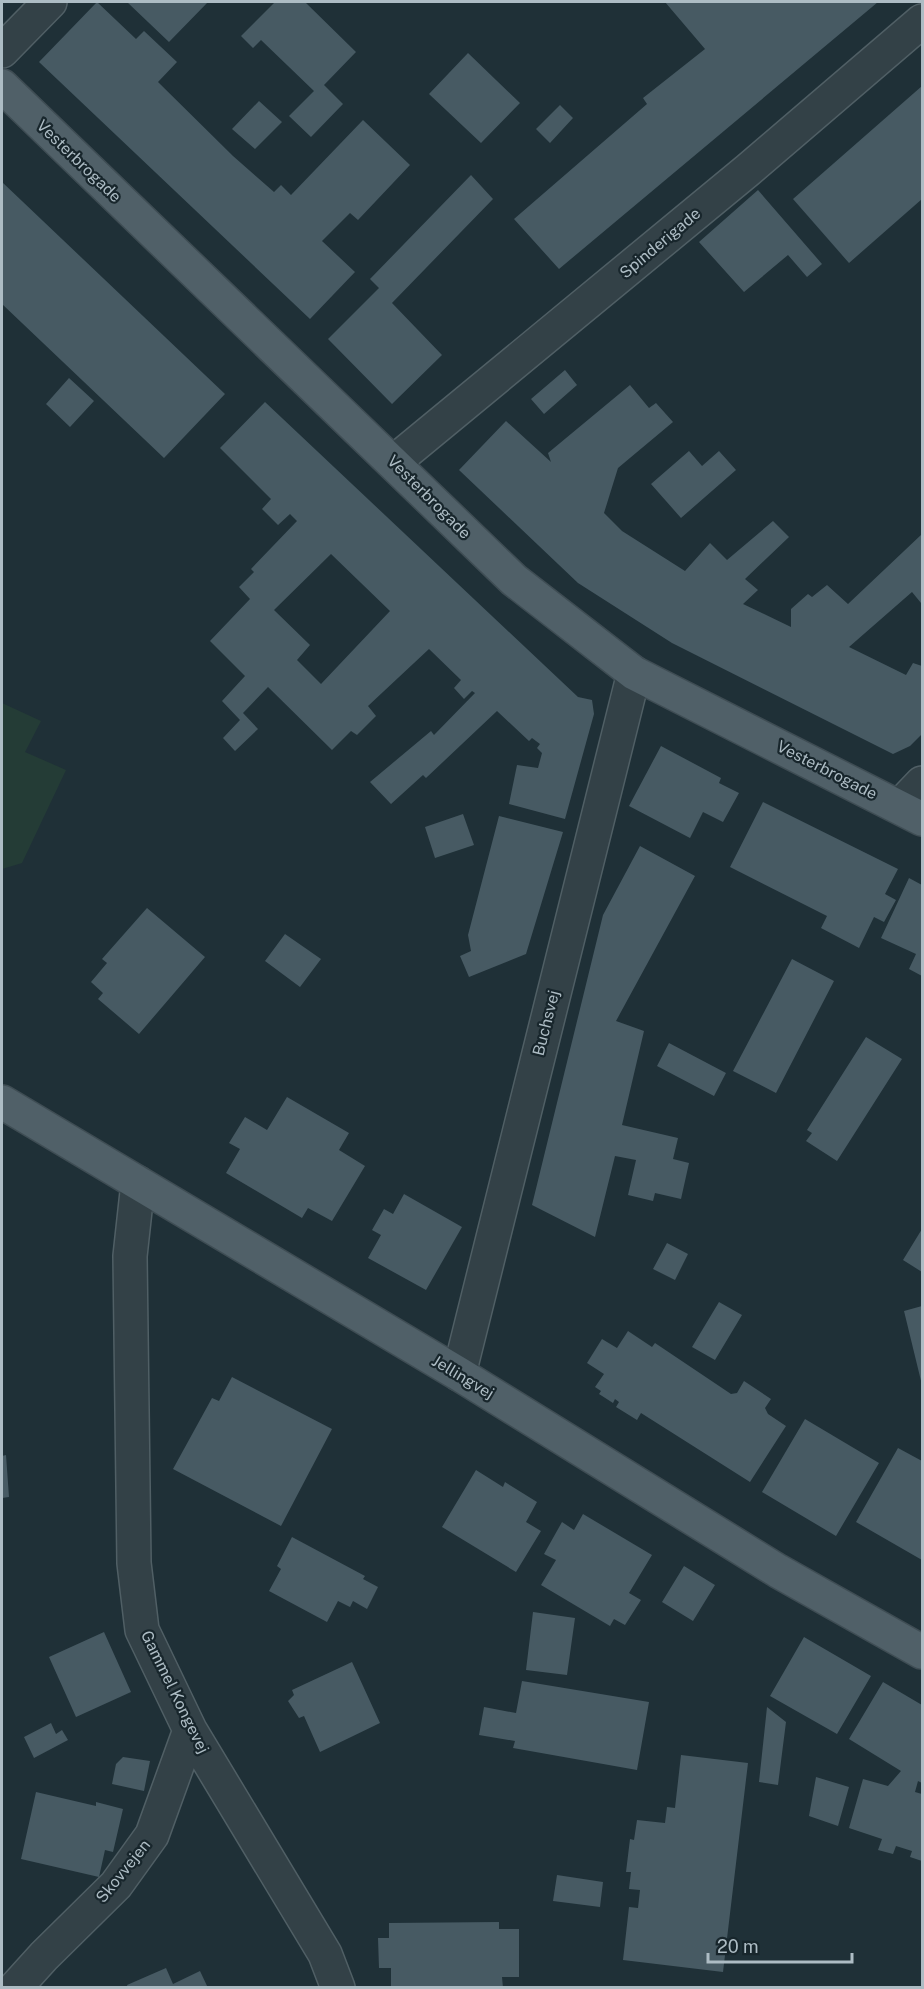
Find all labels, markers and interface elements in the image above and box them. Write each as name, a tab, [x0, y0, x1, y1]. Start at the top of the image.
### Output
street label: Vesterbrogade	[33, 116, 125, 206]
street label: Spinderigade	[616, 204, 704, 282]
street label: Vesterbrogade	[383, 451, 475, 543]
street label: Vesterbrogade	[774, 737, 880, 803]
street label: Buchsvej	[529, 988, 563, 1058]
street label: Jellingvej	[428, 1351, 498, 1403]
street label: Gammel Kongevej	[137, 1627, 213, 1757]
street label: Skovvejen	[92, 1836, 154, 1906]
scale bar	[708, 1926, 852, 1964]
text: 20 m	[717, 1936, 759, 1957]

